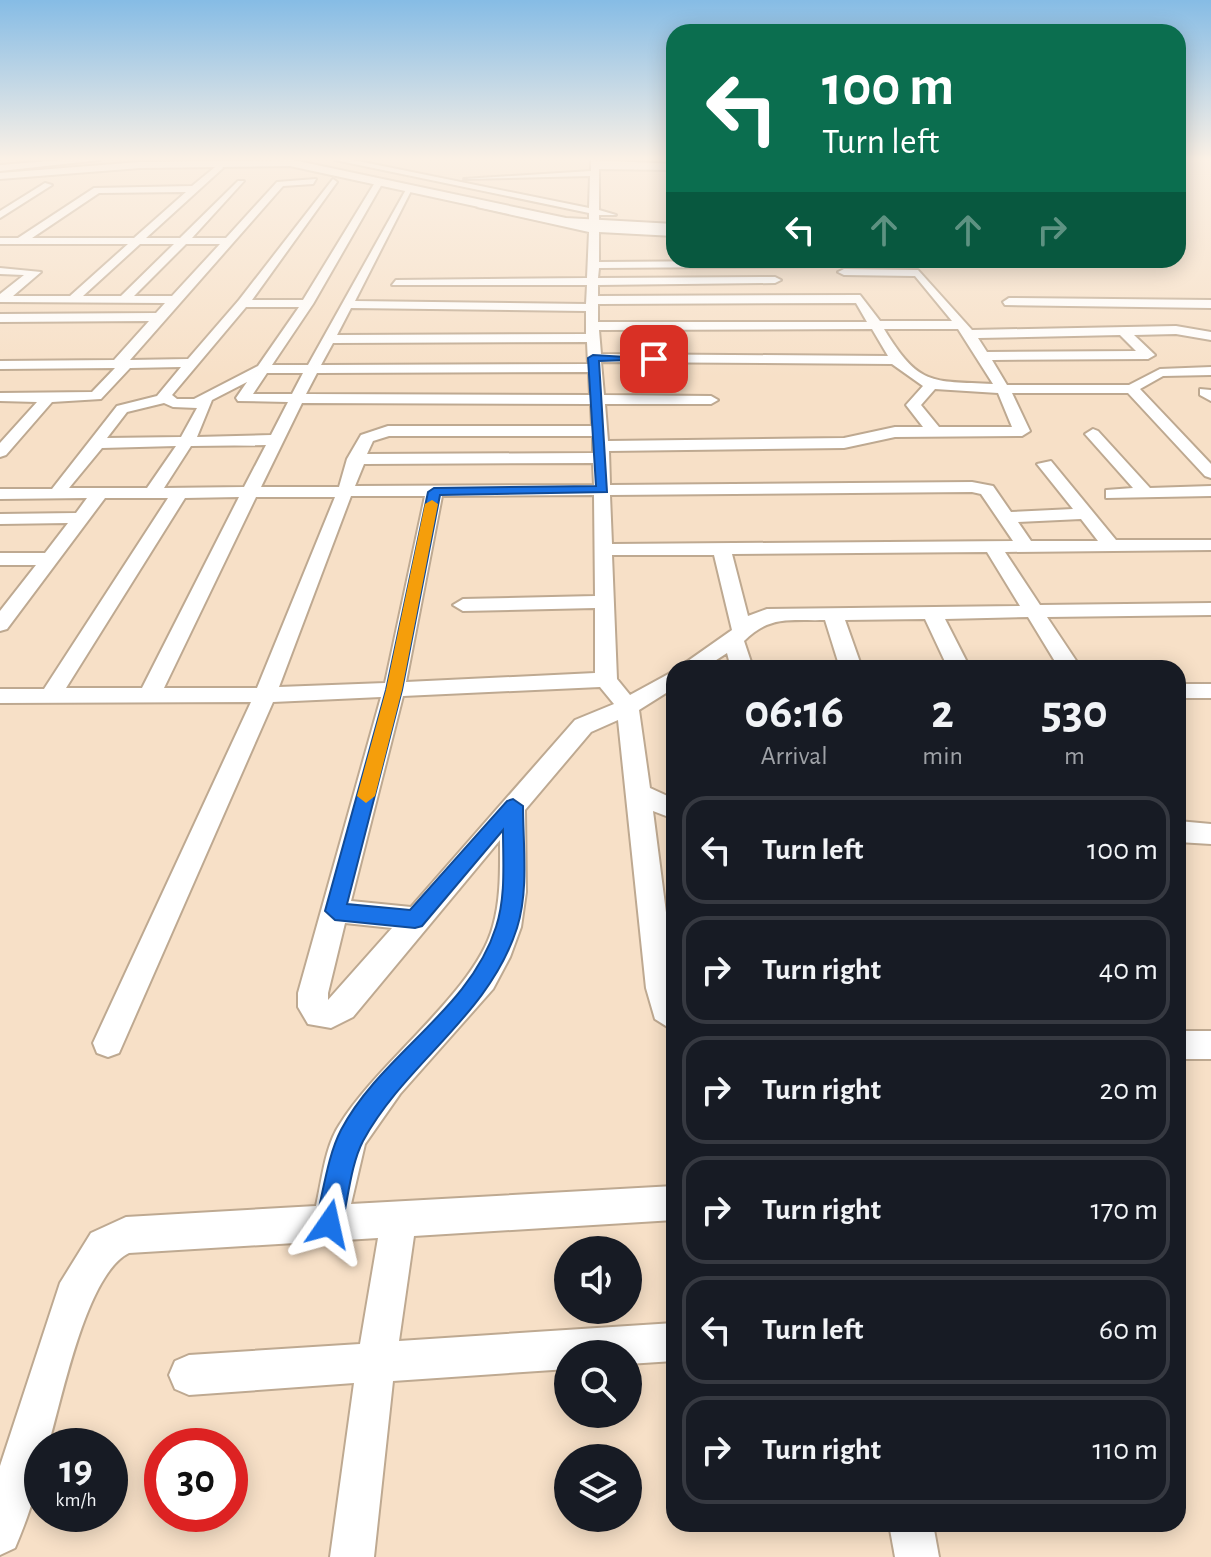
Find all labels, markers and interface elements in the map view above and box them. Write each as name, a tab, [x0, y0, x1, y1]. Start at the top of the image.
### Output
icon: left	[690, 56, 794, 160]
text: 100 m	[822, 59, 954, 115]
text: Turn left	[822, 124, 939, 160]
icon: left	[778, 208, 822, 252]
icon: ahead	[862, 208, 906, 252]
icon: ahead	[946, 208, 990, 252]
icon: right	[1030, 208, 1074, 252]
pin	[620, 325, 688, 393]
icon: arrive	[632, 337, 676, 381]
text: 06:16	[744, 689, 844, 737]
text: 2	[931, 689, 954, 737]
text: 530	[1041, 689, 1108, 737]
text: Arrival	[761, 743, 828, 769]
text: min	[922, 743, 963, 769]
text: m	[1064, 743, 1085, 769]
icon: left	[694, 828, 738, 872]
text: Turn left	[762, 835, 863, 865]
text: 100 m	[1087, 835, 1158, 865]
icon: right	[694, 948, 738, 992]
text: Turn right	[762, 955, 881, 985]
text: 40 m	[1099, 955, 1158, 985]
icon: right	[694, 1068, 738, 1112]
text: Turn right	[762, 1075, 881, 1105]
text: 20 m	[1100, 1075, 1158, 1105]
position arrow	[287, 1182, 371, 1266]
icon: right	[694, 1188, 738, 1232]
text: Turn right	[762, 1195, 881, 1225]
text: 170 m	[1090, 1195, 1158, 1225]
map controls	[554, 1236, 642, 1532]
button: sound	[554, 1236, 642, 1324]
icon: left	[694, 1308, 738, 1352]
text: Turn left	[762, 1315, 863, 1345]
text: 60 m	[1099, 1315, 1158, 1345]
button: search	[554, 1340, 642, 1428]
speed limit sign: 30	[144, 1428, 248, 1532]
icon: right	[694, 1428, 738, 1472]
text: Turn right	[762, 1435, 881, 1465]
text: 110 m	[1093, 1435, 1158, 1465]
button: layers	[554, 1444, 642, 1532]
text: 19	[59, 1450, 93, 1490]
text: km/h	[55, 1490, 97, 1510]

